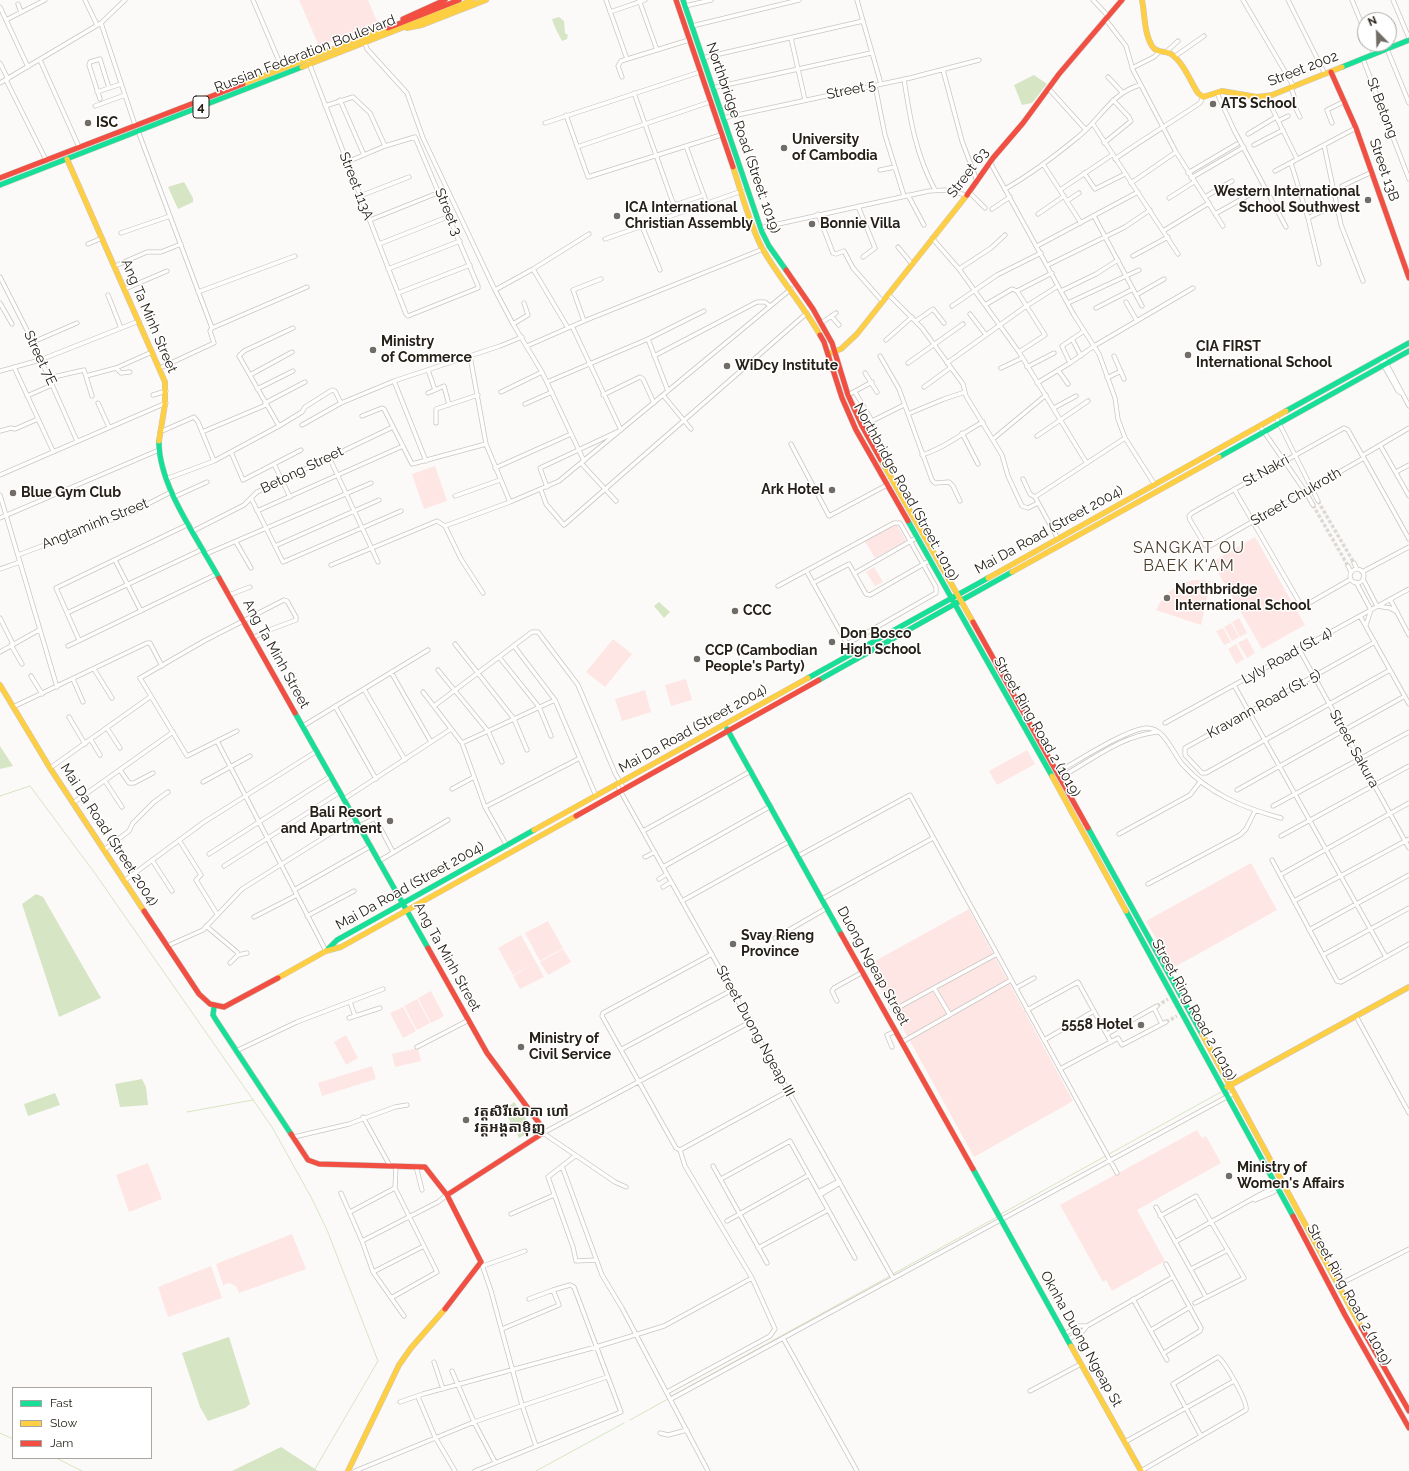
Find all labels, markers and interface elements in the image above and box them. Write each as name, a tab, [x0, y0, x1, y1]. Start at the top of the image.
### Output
street label: Russian Federation Boulevard	[212, 12, 398, 96]
north arrow	[1357, 12, 1397, 52]
text: N	[1366, 14, 1379, 29]
street label: Northbridge Road (Street: 1019)	[702, 40, 784, 236]
street label: Street 2002	[1265, 48, 1341, 90]
street label: St Betong	[1363, 75, 1401, 141]
street label: Street 5	[825, 77, 877, 103]
road number: 4	[193, 96, 209, 118]
place label: ATS School	[1221, 96, 1296, 112]
marker: ATS School	[1208, 99, 1218, 109]
place label: ISC	[96, 115, 118, 131]
marker: ISC	[83, 118, 93, 128]
place label: University of Cambodia	[792, 132, 878, 164]
street label: Street 13B	[1365, 136, 1403, 204]
marker: University of Cambodia	[779, 143, 789, 153]
street label: Street 63	[944, 145, 992, 201]
street label: Street 113A	[335, 150, 377, 222]
place label: Western International School Southwest	[1214, 184, 1360, 216]
street label: Street 3	[431, 186, 465, 238]
marker: Western International School Southwest	[1363, 195, 1373, 205]
place label: ICA International Christian Assembly	[625, 200, 753, 232]
marker: ICA International Christian Assembly	[612, 211, 622, 221]
place label: Bonnie Villa	[820, 216, 900, 232]
marker: Bonnie Villa	[807, 219, 817, 229]
street label: Ang Ta Minh Street	[117, 256, 181, 376]
street label: Street 7E	[20, 328, 60, 388]
place label: Ministry of Commerce	[381, 334, 472, 366]
place label: CIA FIRST International School	[1196, 339, 1332, 372]
marker: Ministry of Commerce	[368, 345, 378, 355]
marker: CIA FIRST International School	[1183, 350, 1193, 360]
place label: WiDcy Institute	[735, 358, 838, 374]
marker: WiDcy Institute	[722, 361, 732, 371]
street label: Northbridge Road (Street: 1019)	[850, 400, 962, 584]
street label: Betong Street	[258, 443, 346, 497]
street label: St Nakri	[1240, 451, 1292, 491]
street label: Street Chukroth	[1248, 464, 1344, 530]
place label: Ark Hotel	[761, 482, 824, 498]
street label: Mai Da Road (Street 2004)	[972, 482, 1126, 578]
place label: Blue Gym Club	[21, 485, 121, 501]
marker: Ark Hotel	[827, 485, 837, 495]
marker: Blue Gym Club	[8, 488, 18, 498]
street label: Angtaminh Street	[39, 495, 151, 553]
district label: SANGKAT OU BAEK K'AM	[1133, 538, 1245, 576]
place label: Northbridge International School	[1175, 582, 1311, 614]
marker: Northbridge International School	[1162, 593, 1172, 603]
street label: Ang Ta Minh Street	[239, 597, 313, 711]
place label: CCC	[743, 603, 772, 619]
marker: CCC	[730, 606, 740, 616]
street label: Lyly Road (St. 4)	[1239, 624, 1335, 688]
place label: Don Bosco High School	[840, 626, 921, 658]
marker: Don Bosco High School	[827, 637, 837, 647]
place label: CCP (Cambodian People's Party)	[705, 643, 817, 676]
marker: CCP (Cambodian People's Party)	[692, 654, 702, 664]
street label: Street Ring Road 2 (1019)	[990, 654, 1084, 800]
street label: Kravann Road (St. 5)	[1204, 666, 1324, 742]
street label: Mai Da Road (Street 2004)	[616, 681, 770, 777]
street label: Street Sakura	[1326, 707, 1382, 791]
street label: Mai Da Road (Street 2004)	[57, 761, 161, 909]
place label: Bali Resort and Apartment	[281, 805, 382, 838]
marker: Bali Resort and Apartment	[385, 816, 395, 826]
street label: Mai Da Road (Street 2004)	[333, 838, 487, 934]
street label: Ang Ta Minh Street	[410, 900, 484, 1014]
street label: Duong Ngeap Street	[833, 904, 913, 1028]
place label: Svay Rieng Province	[741, 928, 814, 960]
street label: Street Ring Road 2 (1019)	[1148, 936, 1240, 1084]
marker: Svay Rieng Province	[728, 939, 738, 949]
street label: Street Duong Ngeap III	[712, 963, 798, 1099]
place label: 5558 Hotel	[1061, 1017, 1133, 1033]
marker: 5558 Hotel	[1136, 1020, 1146, 1030]
place label: Ministry of Civil Service	[529, 1031, 611, 1064]
marker: Ministry of Civil Service	[516, 1042, 526, 1052]
place label: វត្តសិរីសោភា ហៅ វត្តអង្តតាម៉ិញ	[474, 1104, 569, 1136]
marker: វត្តសិរីសោភា ហៅ វត្តអង្តតាម៉ិញ	[461, 1115, 471, 1125]
place label: Ministry of Women's Affairs	[1237, 1160, 1344, 1192]
marker: Ministry of Women's Affairs	[1224, 1171, 1234, 1181]
street label: Street Ring Road 2 (1019)	[1303, 1221, 1395, 1369]
street label: Oknha Duong Ngeap St	[1037, 1268, 1125, 1410]
legend	[12, 1387, 152, 1459]
text: Fast	[50, 1396, 73, 1410]
text: Slow	[50, 1416, 77, 1430]
text: Jam	[50, 1436, 73, 1450]

